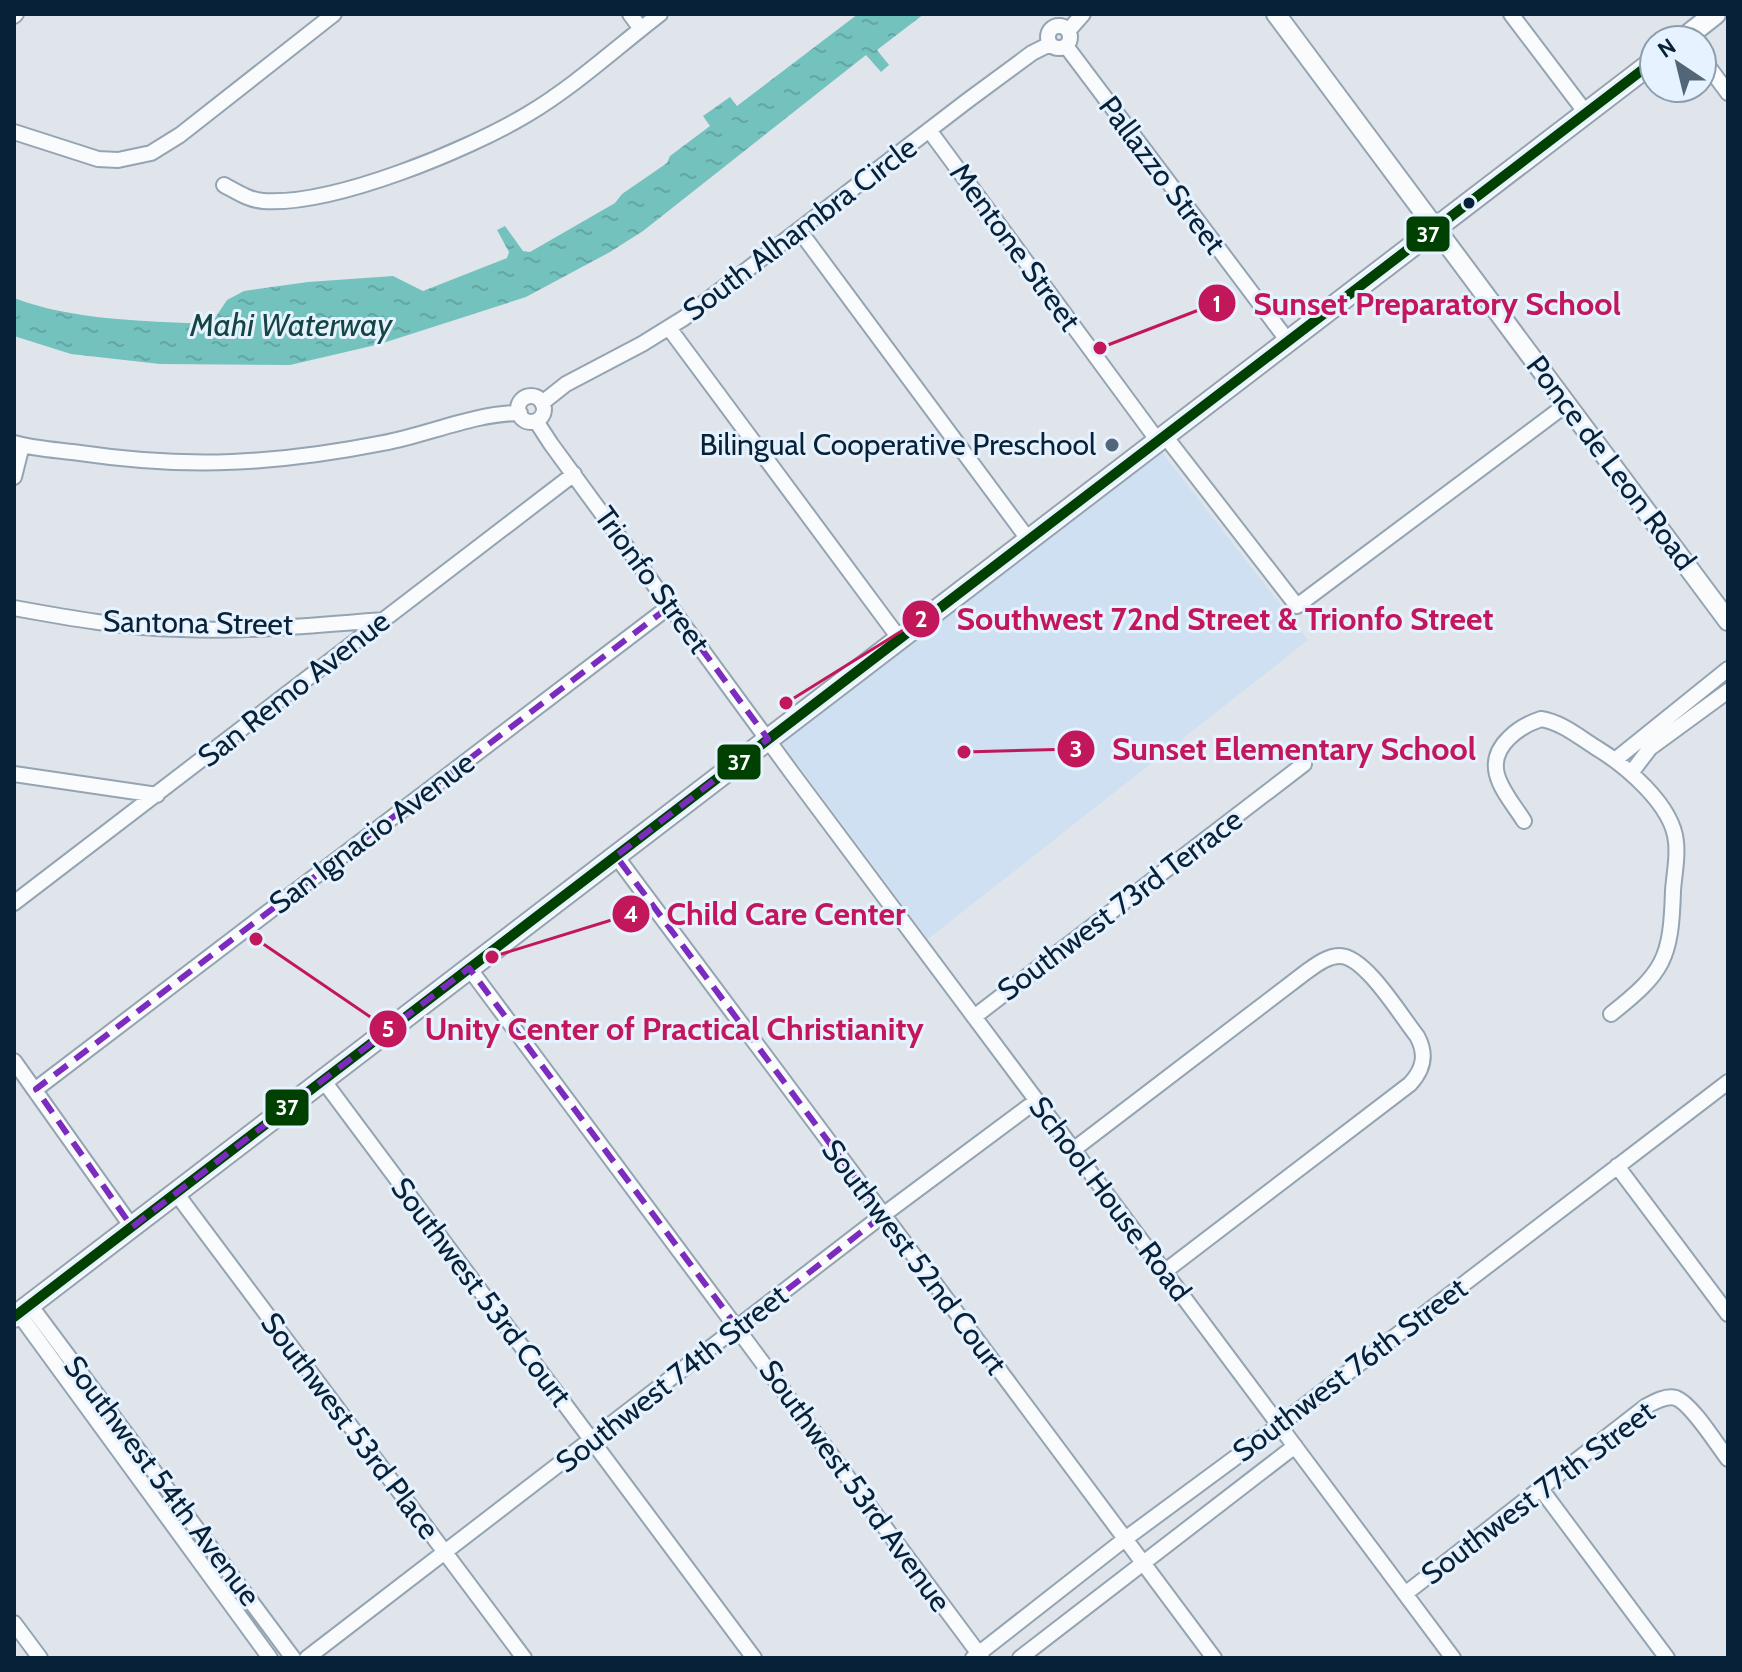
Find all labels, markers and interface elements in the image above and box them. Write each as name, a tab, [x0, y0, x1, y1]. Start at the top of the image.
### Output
north arrow	[1638, 24, 1718, 104]
text: N	[1653, 33, 1681, 64]
street label: Pallazzo Street	[1091, 89, 1234, 261]
street label: South Alhambra Circle	[676, 129, 924, 329]
street label: Mentone Street	[942, 156, 1089, 338]
unlabelled marker	[1461, 195, 1477, 211]
line badge: 37	[1405, 215, 1451, 253]
text: 37	[1416, 221, 1440, 248]
callout: Sunset Preparatory School	[1197, 275, 1636, 331]
text: Sunset Preparatory School	[1253, 284, 1621, 323]
text: 1	[1213, 289, 1221, 318]
water label: Mahi Waterway	[189, 305, 393, 344]
street label: Ponce de Leon Road	[1519, 348, 1704, 577]
place label: Bilingual Cooperative Preschool	[699, 426, 1096, 463]
marker: Bilingual Cooperative Preschool	[1103, 436, 1121, 454]
street label: Trionfo Street	[587, 499, 718, 660]
callout: Southwest 72nd Street & Trionfo Street	[901, 591, 1510, 647]
text: Southwest 72nd Street & Trionfo Street	[957, 599, 1493, 638]
street label: Santona Street	[103, 602, 293, 643]
street label: San Remo Avenue	[190, 602, 397, 775]
text: 2	[915, 604, 927, 633]
callout: Sunset Elementary School	[1056, 721, 1492, 777]
text: Sunset Elementary School	[1112, 729, 1476, 768]
text: 3	[1070, 734, 1082, 763]
street label: San Ignacio Avenue	[262, 743, 482, 922]
line badge: 37	[716, 743, 762, 781]
text: 37	[727, 749, 751, 776]
street label: Southwest 73rd Terrace	[990, 801, 1249, 1009]
callout: Child Care Center	[611, 886, 922, 942]
text: Child Care Center	[666, 894, 906, 933]
text: 4	[624, 899, 638, 928]
callout: Unity Center of Practical Christianity	[368, 1001, 939, 1057]
text: Unity Center of Practical Christianity	[424, 1009, 924, 1048]
text: 5	[382, 1014, 394, 1043]
line badge: 37	[264, 1088, 310, 1127]
street label: School House Road	[1021, 1089, 1199, 1308]
text: 37	[275, 1094, 299, 1121]
street label: Southwest 52nd Court	[814, 1132, 1015, 1381]
street label: Southwest 53rd Court	[383, 1170, 580, 1413]
street label: Southwest 76th Street	[1225, 1269, 1474, 1470]
street label: Southwest 74th Street	[549, 1277, 795, 1481]
street label: Southwest 53rd Place	[253, 1305, 448, 1546]
street label: Southwest 54th Avenue	[56, 1348, 269, 1613]
street label: Southwest 53rd Avenue	[752, 1353, 959, 1619]
street label: Southwest 77th Street	[1414, 1393, 1662, 1592]

